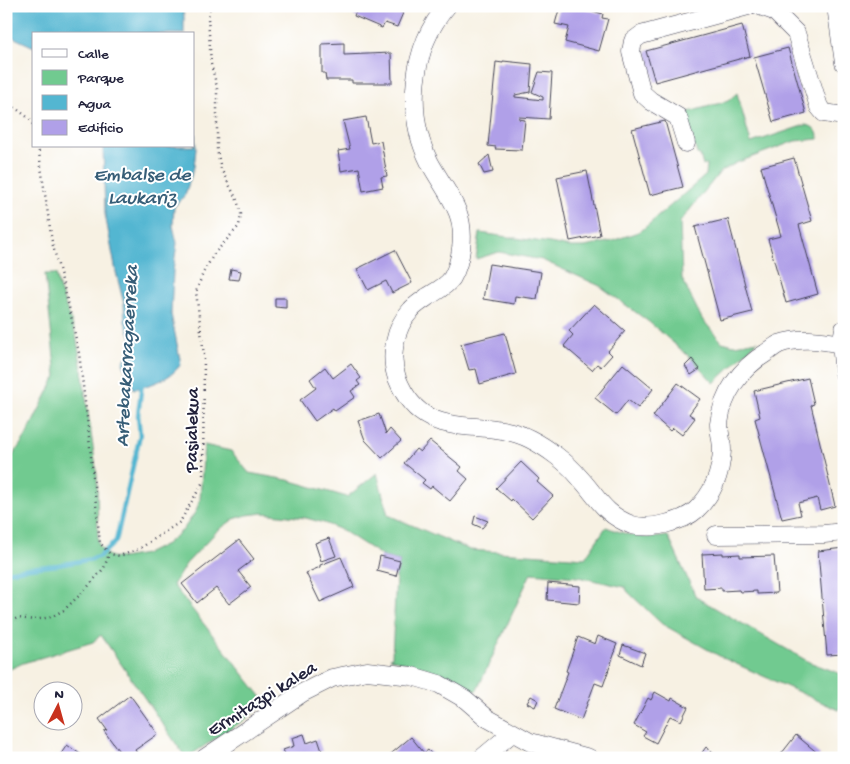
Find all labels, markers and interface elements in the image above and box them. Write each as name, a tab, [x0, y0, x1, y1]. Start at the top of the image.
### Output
legend	[32, 32, 195, 148]
text: Calle	[78, 46, 109, 64]
text: Parque	[77, 70, 124, 88]
text: Agua	[78, 96, 111, 114]
text: Edificio	[78, 120, 124, 138]
water label: Embalse de Laukariz	[93, 165, 191, 211]
water label: Artebakarragaerreka	[112, 263, 145, 447]
street label: Pasialekua	[181, 386, 206, 474]
street label: Ermitazpi kalea	[204, 656, 323, 743]
north arrow	[32, 682, 82, 732]
text: N	[54, 687, 65, 704]

